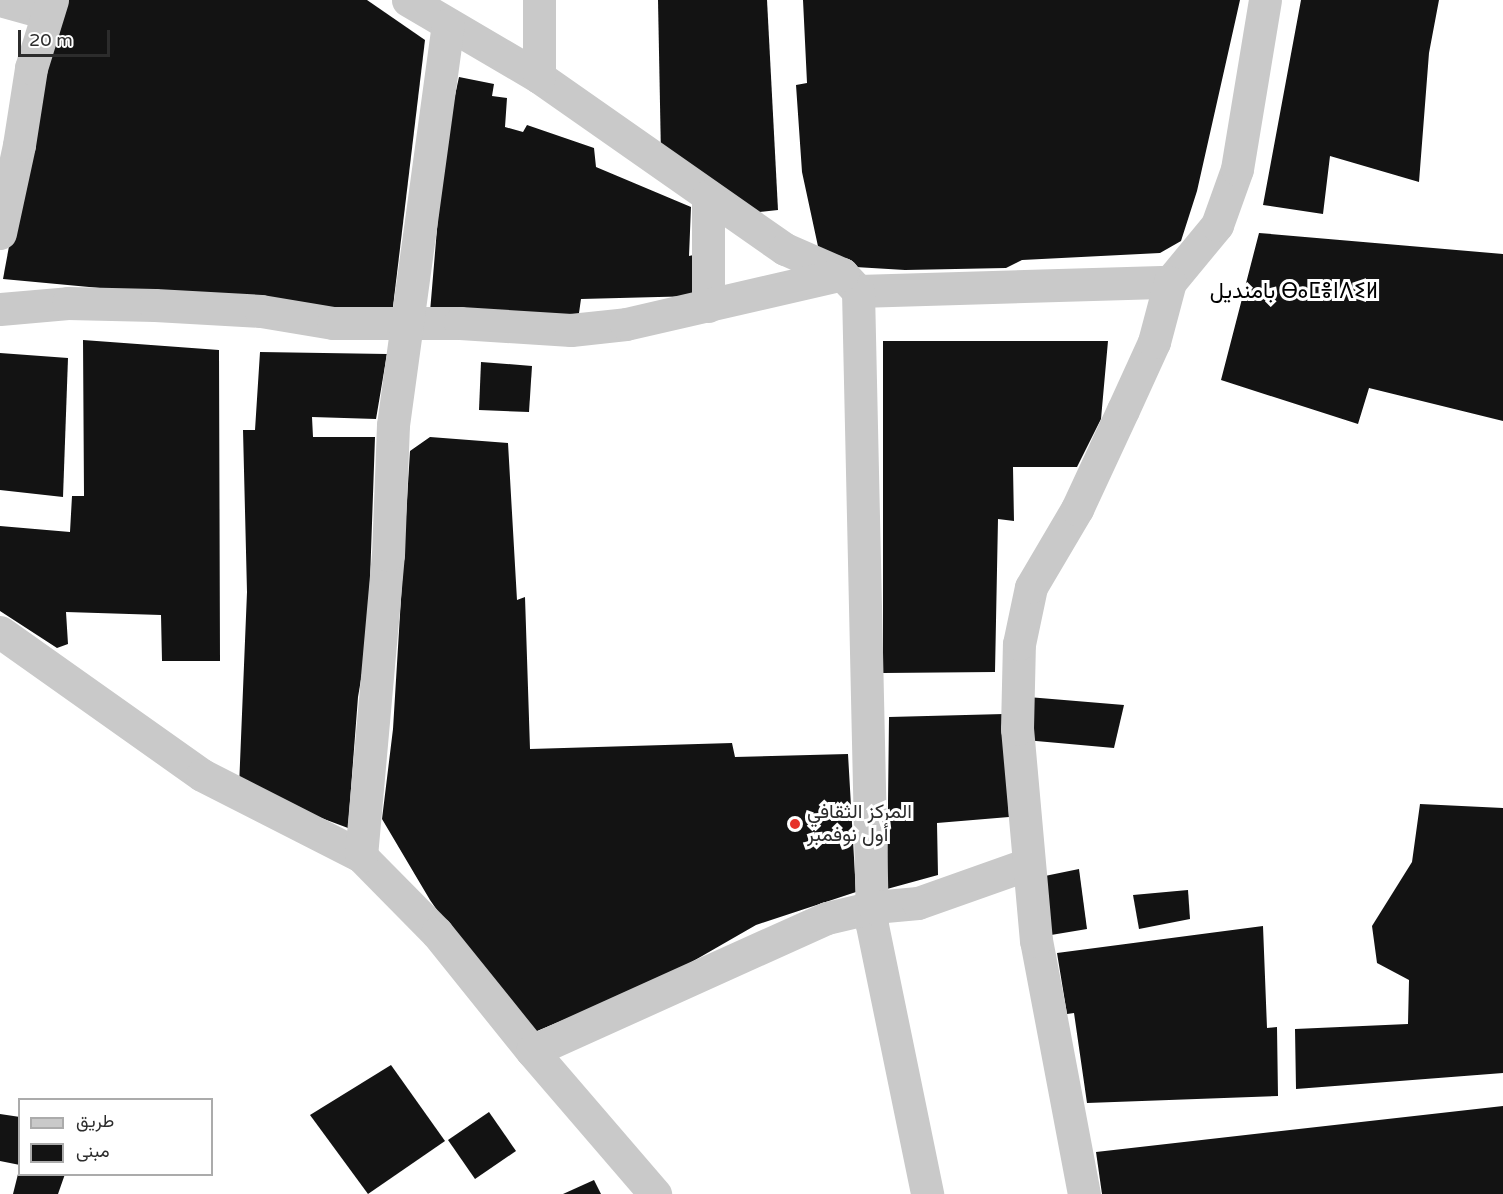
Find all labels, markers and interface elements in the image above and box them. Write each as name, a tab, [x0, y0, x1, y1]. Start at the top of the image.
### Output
scale bar	[21, 18, 112, 56]
text: 20 m	[29, 29, 73, 51]
district label: بامنديل ⴱⴰⵎⴻⵏⴷⵉⵍ	[1210, 279, 1378, 305]
place label: المركز الثقافي أول نوفمبر	[807, 801, 912, 848]
marker: المركز الثقافي أول نوفمبر	[788, 817, 802, 831]
legend	[18, 1098, 213, 1176]
text: طريق	[76, 1110, 114, 1132]
text: مبنى	[76, 1140, 110, 1162]

